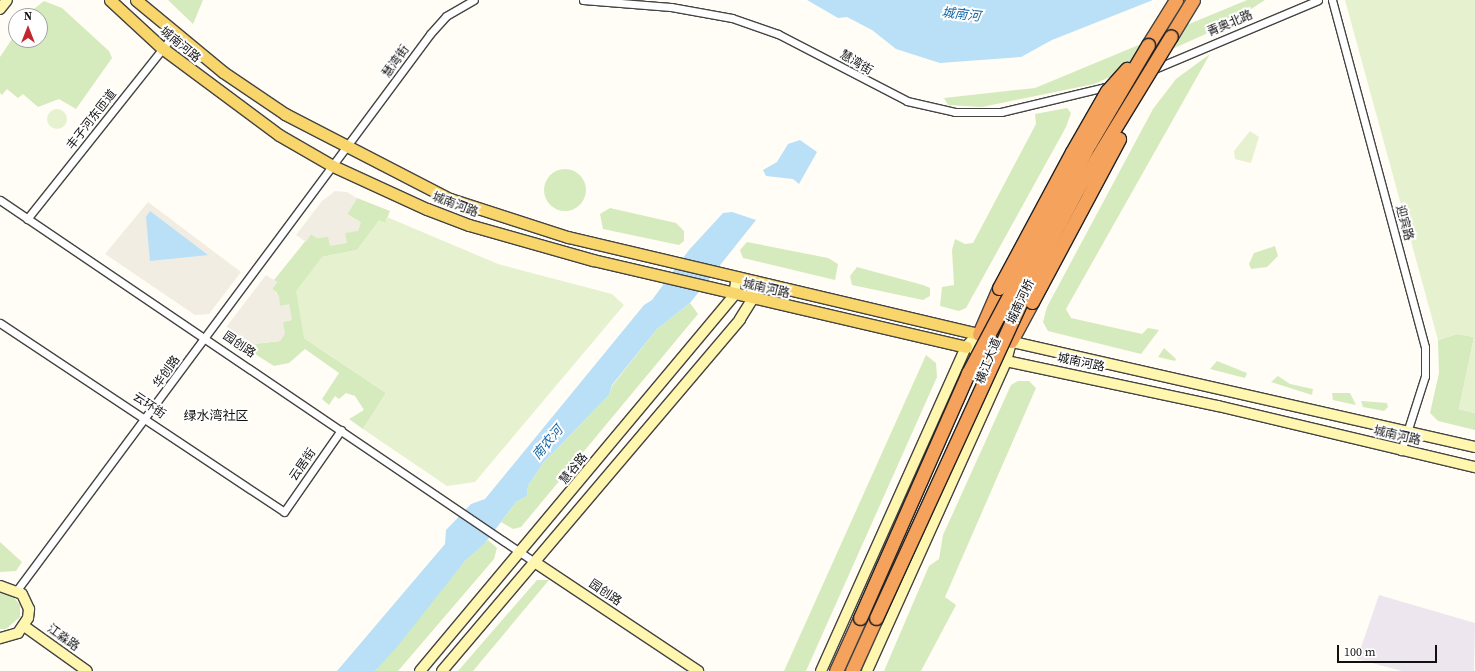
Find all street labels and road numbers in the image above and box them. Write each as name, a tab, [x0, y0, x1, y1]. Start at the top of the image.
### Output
street label: 青奥北路	[1205, 8, 1255, 40]
street label: 城南河路	[157, 24, 203, 66]
street label: 慧湾街	[380, 43, 412, 81]
street label: 慧湾街	[837, 48, 875, 78]
street label: 丰子河东匝道	[64, 87, 120, 153]
street label: 城南河路	[430, 190, 480, 220]
street label: 迎宾路	[1392, 204, 1416, 242]
street label: 城南河路	[741, 277, 791, 301]
street label: 城南河桥	[1004, 277, 1038, 327]
street label: 园创路	[220, 329, 258, 361]
street label: 横江大道	[973, 336, 1005, 386]
street label: 城南河路	[1056, 351, 1106, 375]
street label: 华创路	[151, 353, 183, 391]
street label: 云环街	[130, 390, 168, 422]
street label: 城南河路	[1372, 424, 1422, 448]
street label: 云居街	[287, 446, 319, 484]
street label: 慧谷路	[557, 450, 591, 488]
street label: 园创路	[586, 577, 624, 609]
street label: 江淼路	[44, 622, 82, 654]

